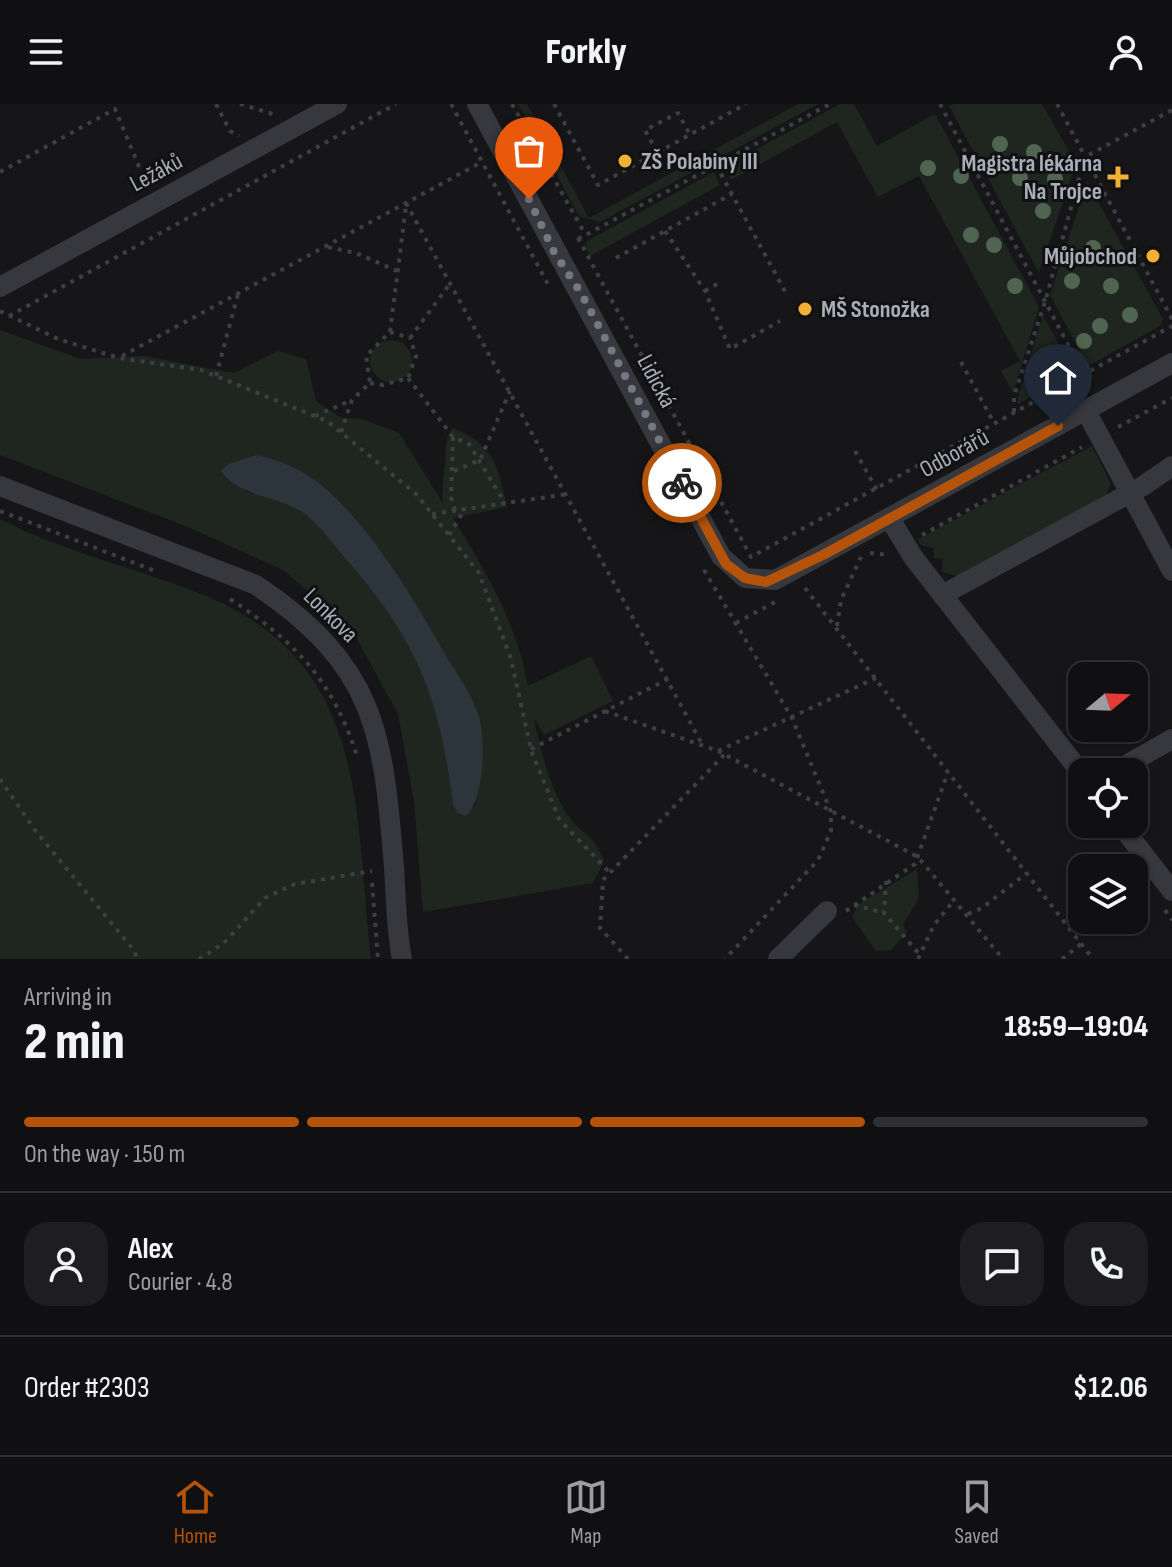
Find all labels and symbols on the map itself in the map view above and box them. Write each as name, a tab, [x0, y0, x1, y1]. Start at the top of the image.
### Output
pin	[495, 117, 563, 199]
street label: Ležáků	[125, 147, 187, 198]
place label: ZŠ Polabiny III	[641, 147, 758, 176]
place label: Magistra lékárna Na Trojce	[961, 149, 1102, 206]
marker: ZŠ Polabiny III	[616, 152, 634, 170]
marker: Magistra lékárna Na Trojce	[1109, 168, 1127, 186]
place label: Můjobchod	[1044, 242, 1137, 271]
marker: Můjobchod	[1144, 247, 1162, 265]
place label: MŠ Stonožka	[821, 295, 930, 324]
marker: MŠ Stonožka	[796, 300, 814, 318]
pin	[1024, 344, 1092, 426]
street label: Lidická	[631, 350, 682, 413]
street label: Odborářů	[915, 423, 994, 484]
courier	[642, 443, 722, 523]
street label: Lonkova	[297, 582, 364, 649]
north arrow	[1068, 662, 1148, 742]

